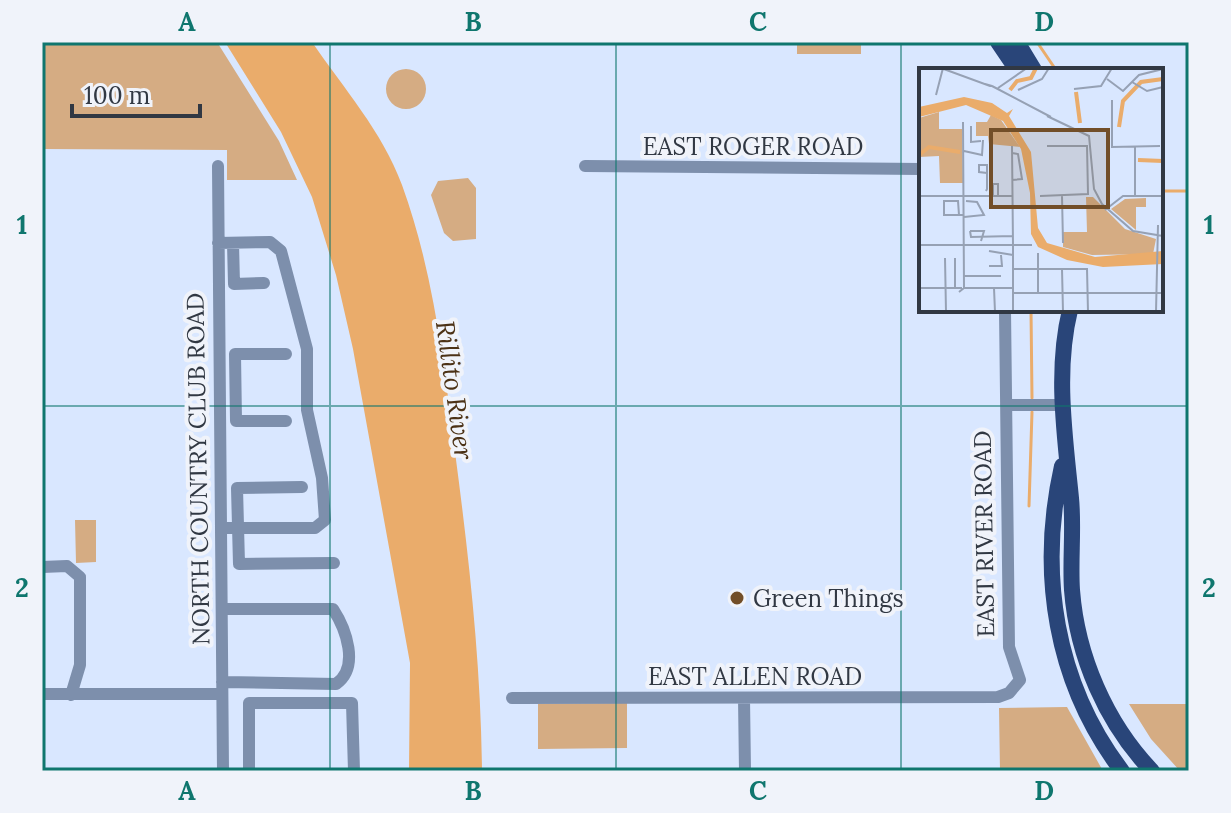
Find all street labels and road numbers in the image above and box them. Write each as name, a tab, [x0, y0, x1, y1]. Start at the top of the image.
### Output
street label: EAST ROGER ROAD	[643, 131, 863, 162]
street label: NORTH COUNTRY CLUB ROAD	[179, 292, 217, 646]
street label: EAST RIVER ROAD	[967, 430, 1001, 638]
street label: EAST ALLEN ROAD	[648, 661, 862, 692]

